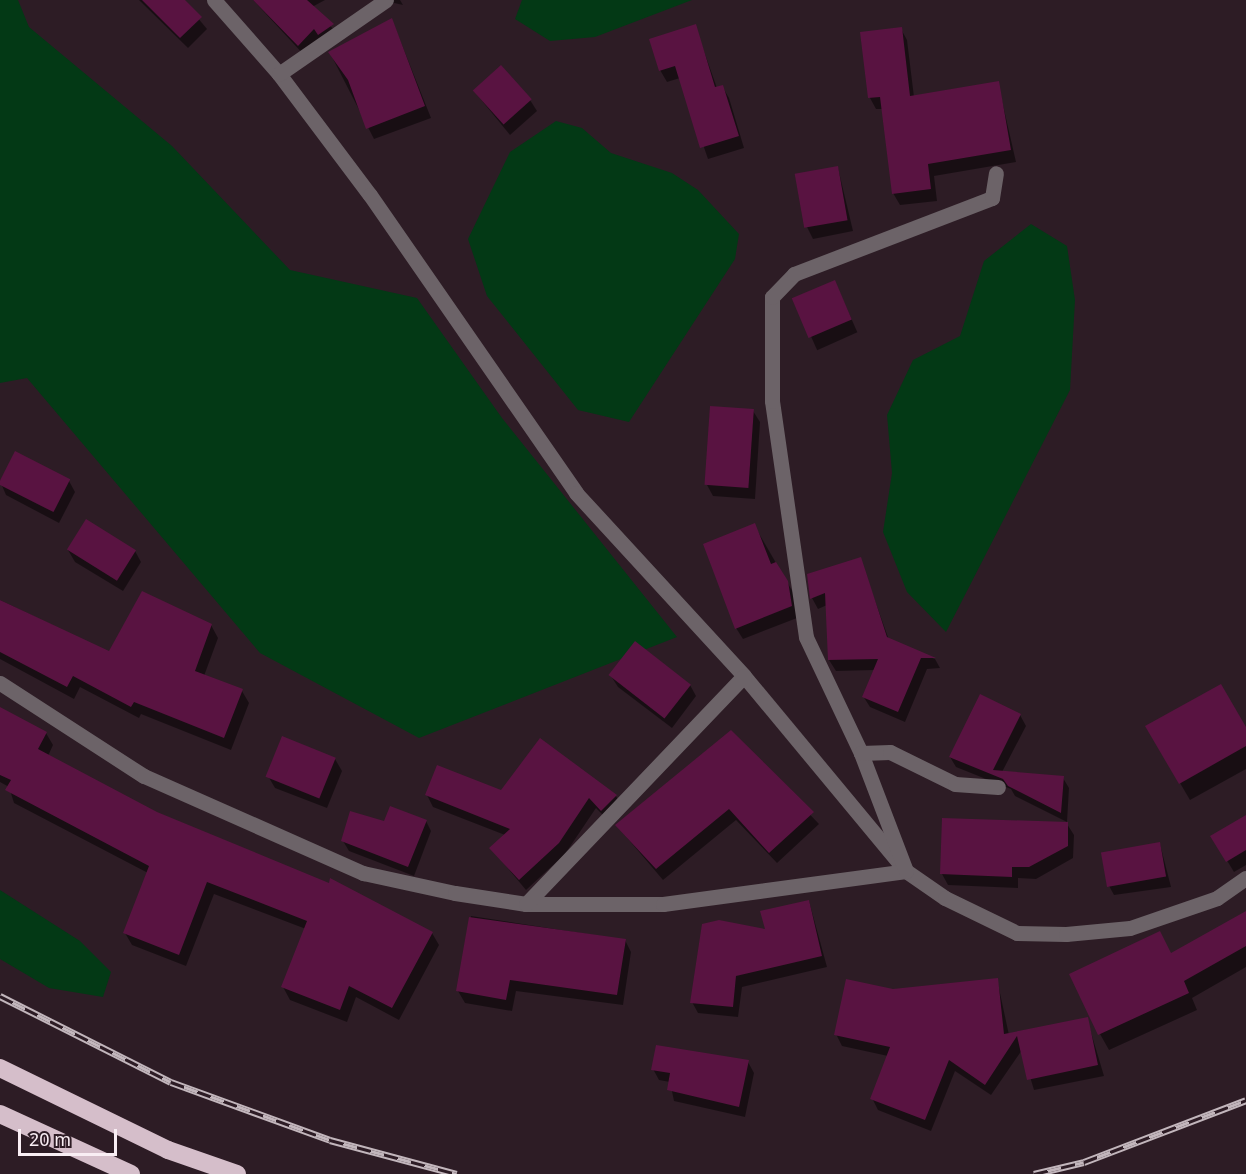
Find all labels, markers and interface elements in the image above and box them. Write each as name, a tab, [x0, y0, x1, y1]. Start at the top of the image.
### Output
scale bar	[21, 1117, 120, 1155]
text: 20 m	[29, 1127, 71, 1151]

